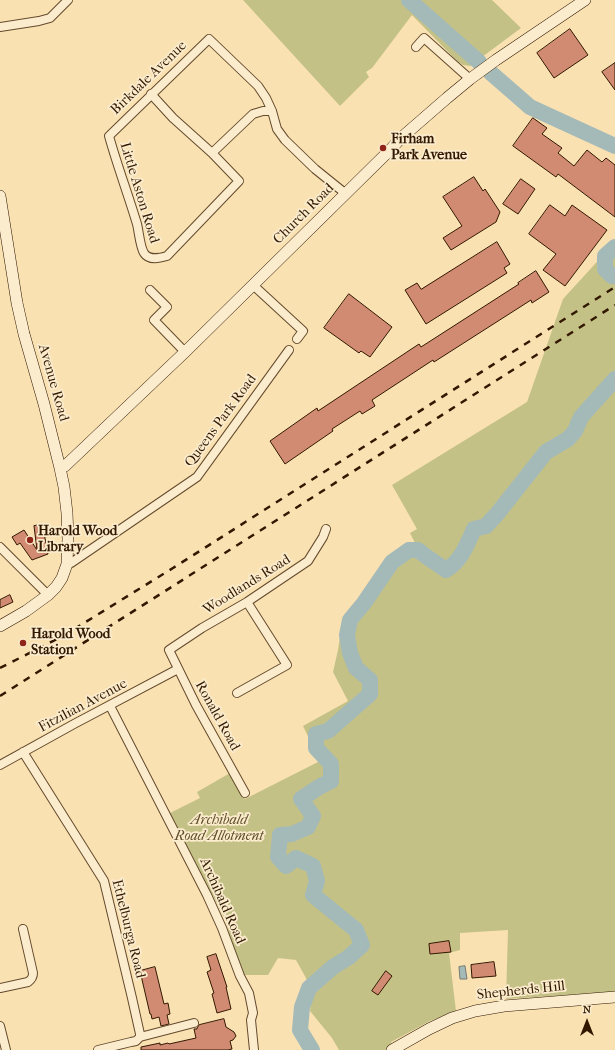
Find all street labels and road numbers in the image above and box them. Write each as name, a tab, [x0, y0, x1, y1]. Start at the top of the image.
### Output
street label: Birkdale Avenue	[108, 38, 190, 118]
street label: Little Aston Road	[116, 140, 162, 246]
street label: Church Road	[270, 180, 338, 248]
street label: Avenue Road	[34, 343, 72, 423]
street label: Queens Park Road	[182, 371, 260, 471]
street label: Woodlands Road	[200, 551, 294, 619]
street label: Fitzilian Avenue	[36, 676, 130, 736]
street label: Ronald Road	[191, 678, 243, 754]
street label: Archibald Road	[196, 855, 248, 947]
street label: Ethelburga Road	[108, 878, 148, 980]
street label: Shepherds Hill	[476, 978, 566, 1004]

